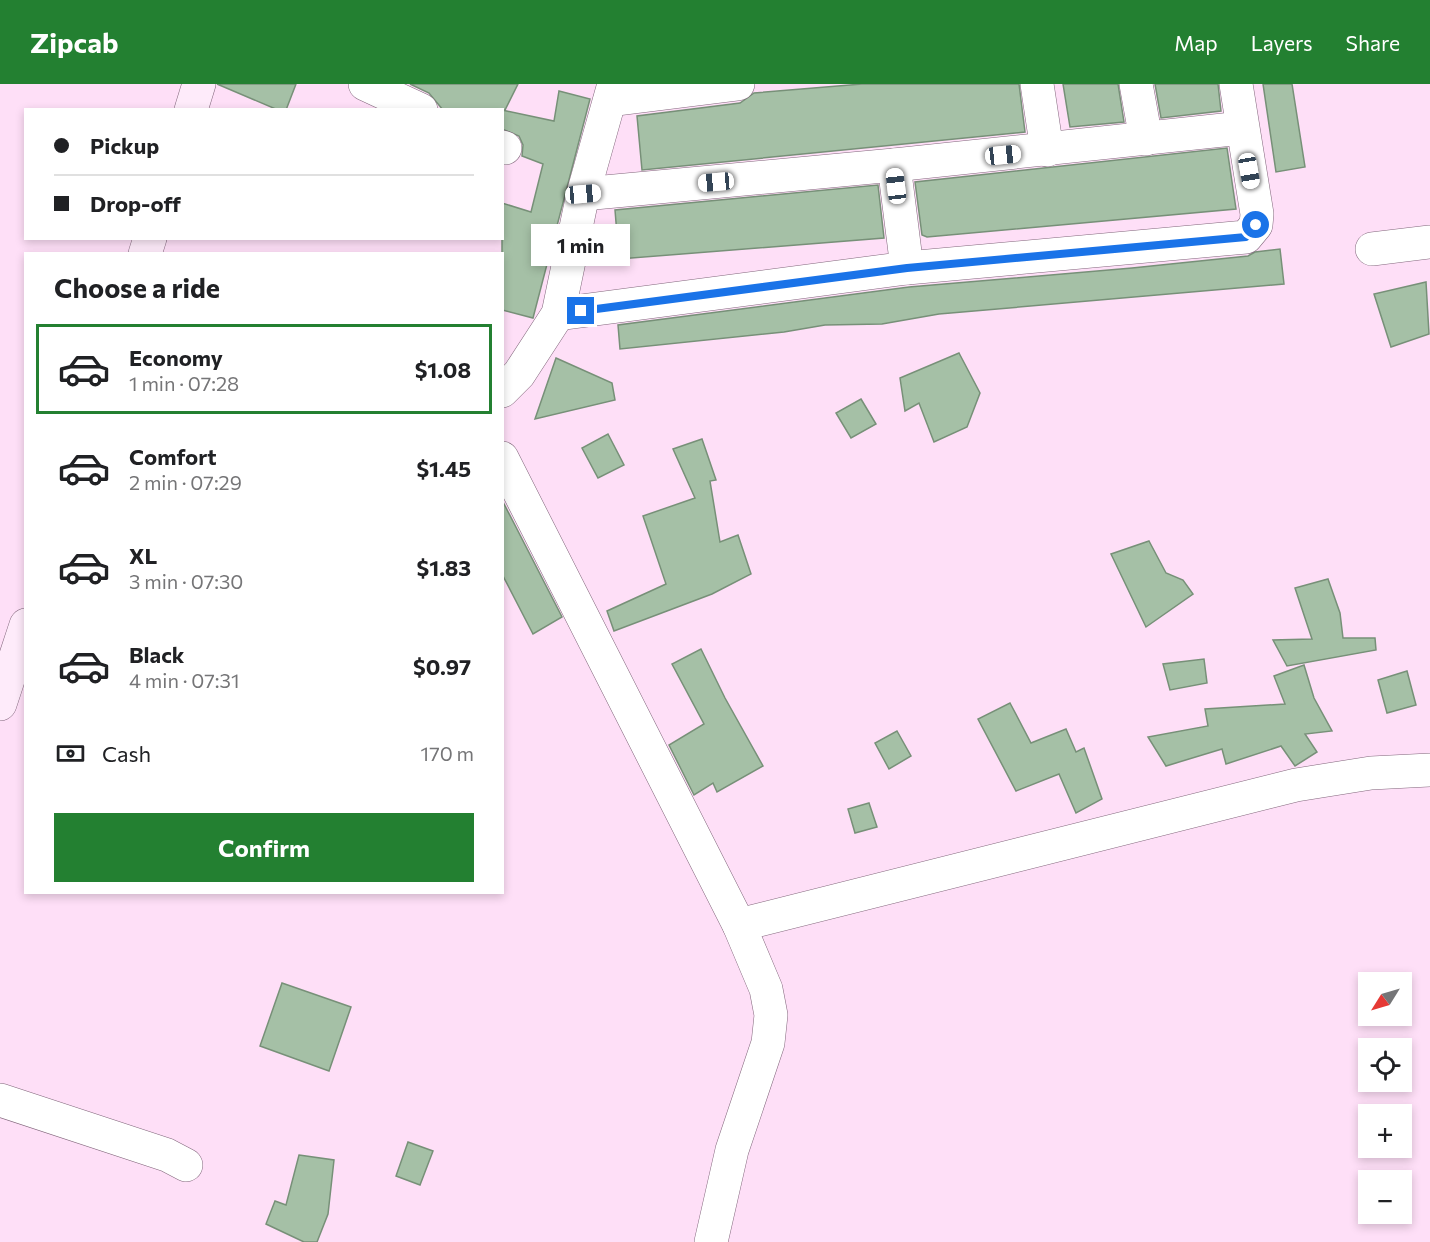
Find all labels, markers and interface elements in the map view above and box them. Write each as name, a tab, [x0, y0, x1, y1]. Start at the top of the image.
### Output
text: Zipcab	[30, 25, 119, 59]
text: Map	[1174, 30, 1218, 55]
text: Layers	[1251, 30, 1313, 55]
text: Share	[1346, 30, 1400, 55]
text: Pickup	[90, 132, 159, 159]
car	[984, 144, 1022, 166]
car	[1237, 152, 1261, 190]
car	[885, 167, 907, 205]
car	[697, 171, 735, 193]
car	[564, 183, 602, 205]
text: Drop-off	[90, 190, 181, 217]
route start	[1242, 211, 1269, 238]
callout: 1 min	[532, 224, 630, 266]
text: 1 min	[557, 233, 604, 257]
text: Choose a ride	[54, 271, 220, 304]
route end	[567, 297, 594, 324]
icon: car	[57, 342, 111, 396]
text: Economy	[129, 344, 223, 371]
text: $1.08	[415, 356, 471, 383]
text: 1 min · 07:28	[129, 371, 239, 395]
icon: car	[57, 441, 111, 495]
text: Comfort	[129, 443, 217, 470]
text: $1.45	[416, 455, 471, 482]
text: 2 min · 07:29	[129, 470, 242, 494]
icon: car	[57, 540, 111, 594]
text: XL	[129, 542, 157, 569]
text: $1.83	[417, 554, 471, 581]
text: 3 min · 07:30	[129, 569, 243, 593]
icon: car	[57, 639, 111, 693]
text: Black	[129, 641, 184, 668]
text: $0.97	[413, 653, 471, 680]
text: 4 min · 07:31	[129, 668, 239, 692]
icon: cash	[54, 737, 87, 770]
text: Cash	[102, 740, 151, 767]
text: 170 m	[421, 741, 474, 765]
button: Confirm	[54, 813, 474, 882]
north arrow	[1358, 972, 1412, 1026]
map controls	[1358, 972, 1412, 1224]
button: locate	[1358, 1038, 1412, 1092]
button: +	[1358, 1104, 1412, 1158]
button: −	[1358, 1170, 1412, 1224]

